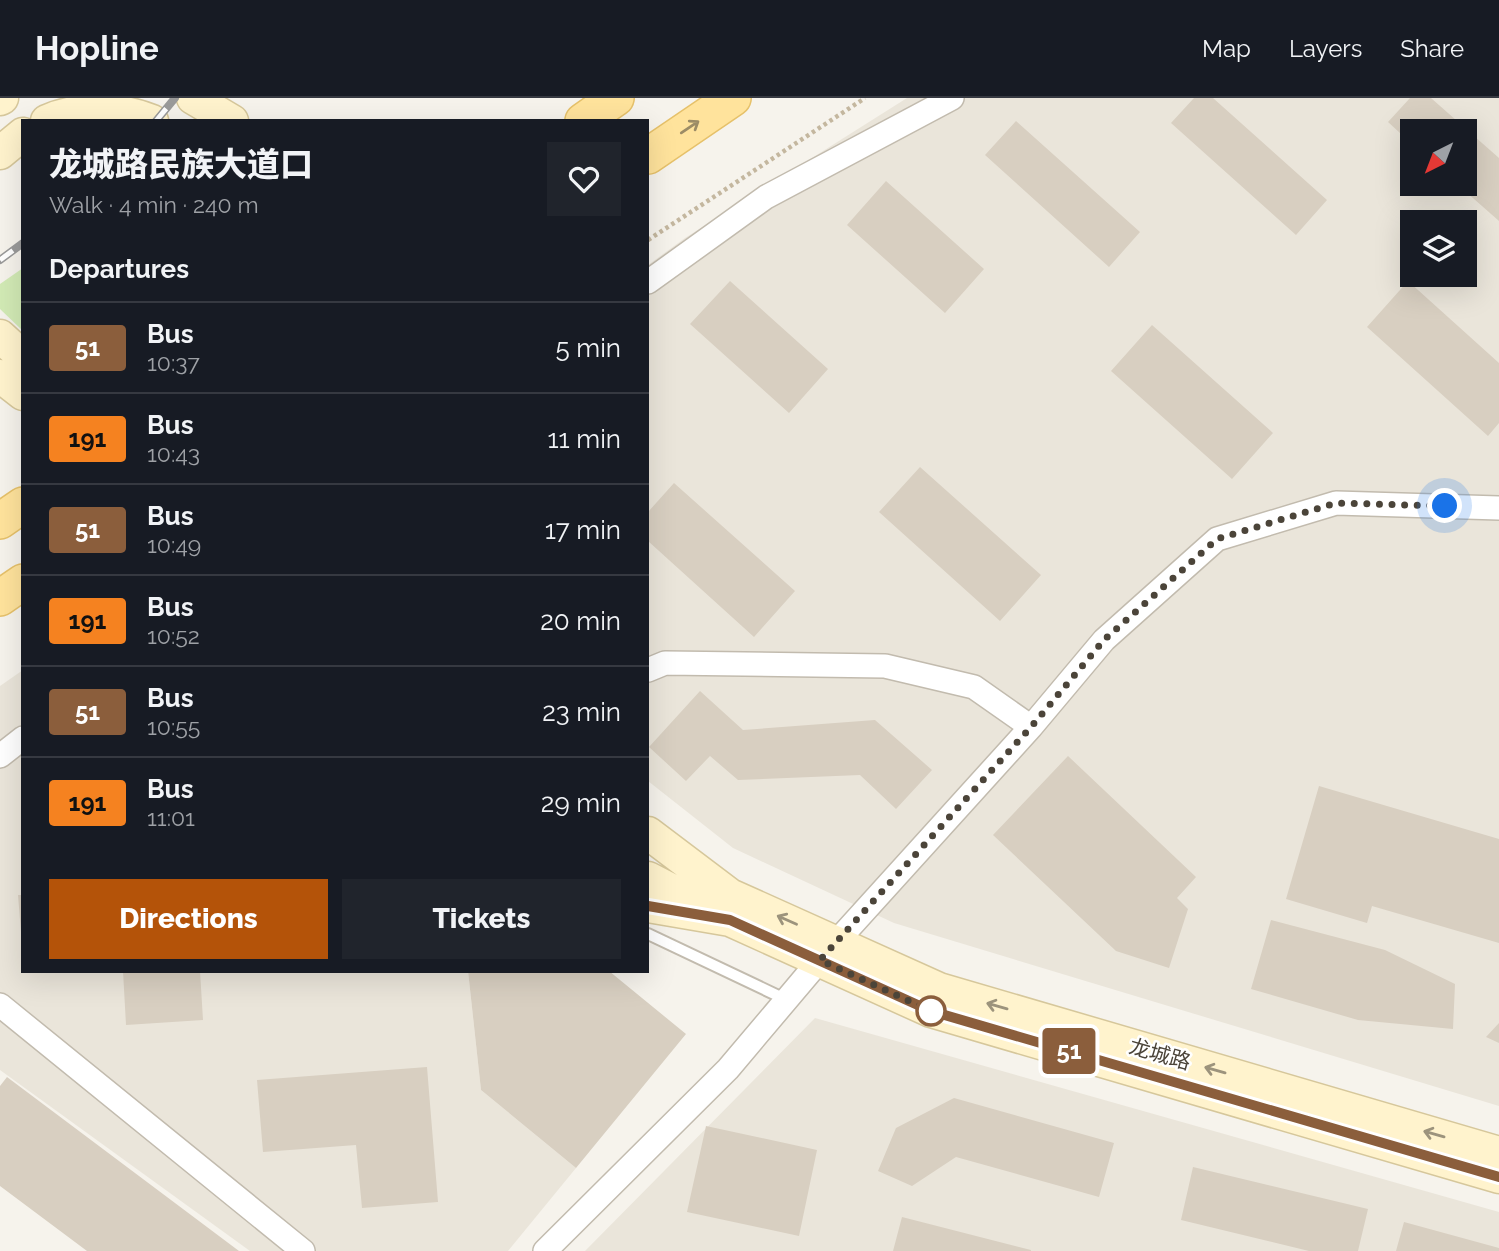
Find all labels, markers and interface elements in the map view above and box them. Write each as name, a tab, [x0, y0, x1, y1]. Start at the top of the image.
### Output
text: Hopline	[35, 29, 159, 68]
text: Map	[1202, 34, 1251, 63]
text: Layers	[1289, 34, 1362, 63]
text: Share	[1400, 34, 1464, 63]
north arrow	[1400, 119, 1477, 196]
map controls	[1400, 119, 1477, 287]
one-way arrow	[680, 120, 699, 134]
button: heart	[547, 142, 621, 216]
text: 龙城路民族大道口	[49, 145, 313, 184]
text: Walk · 4 min · 240 m	[49, 191, 259, 218]
button: layers	[1400, 210, 1477, 287]
text: Departures	[49, 254, 189, 284]
text: Bus	[147, 319, 194, 349]
text: 51	[75, 333, 100, 362]
text: 5 min	[555, 333, 621, 363]
text: 10:37	[147, 349, 200, 376]
text: Bus	[147, 410, 194, 440]
text: 191	[69, 424, 106, 453]
text: 11 min	[547, 424, 621, 454]
text: 10:43	[147, 440, 200, 467]
your location	[1427, 488, 1462, 523]
text: Bus	[147, 501, 194, 531]
text: 51	[75, 515, 100, 544]
text: 17 min	[545, 515, 621, 545]
text: 10:49	[147, 531, 201, 558]
text: Bus	[147, 592, 194, 622]
text: 191	[69, 606, 106, 635]
text: 20 min	[540, 606, 621, 636]
text: 10:52	[147, 622, 200, 649]
text: Bus	[147, 683, 194, 713]
text: 51	[75, 697, 100, 726]
text: 23 min	[542, 697, 621, 727]
text: 10:55	[147, 713, 200, 740]
text: Bus	[147, 774, 194, 804]
text: 191	[69, 788, 106, 817]
text: 29 min	[541, 788, 621, 818]
text: 11:01	[147, 804, 195, 831]
button: Directions	[49, 879, 328, 959]
button: Tickets	[342, 879, 621, 959]
one-way arrow	[777, 913, 798, 926]
unlabelled marker	[916, 996, 946, 1026]
one-way arrow	[986, 998, 1008, 1011]
line badge: 51	[1038, 1028, 1100, 1074]
street label: 龙城路	[1126, 1033, 1194, 1075]
text: 51	[1056, 1036, 1082, 1065]
one-way arrow	[1205, 1063, 1227, 1076]
one-way arrow	[1423, 1127, 1445, 1140]

